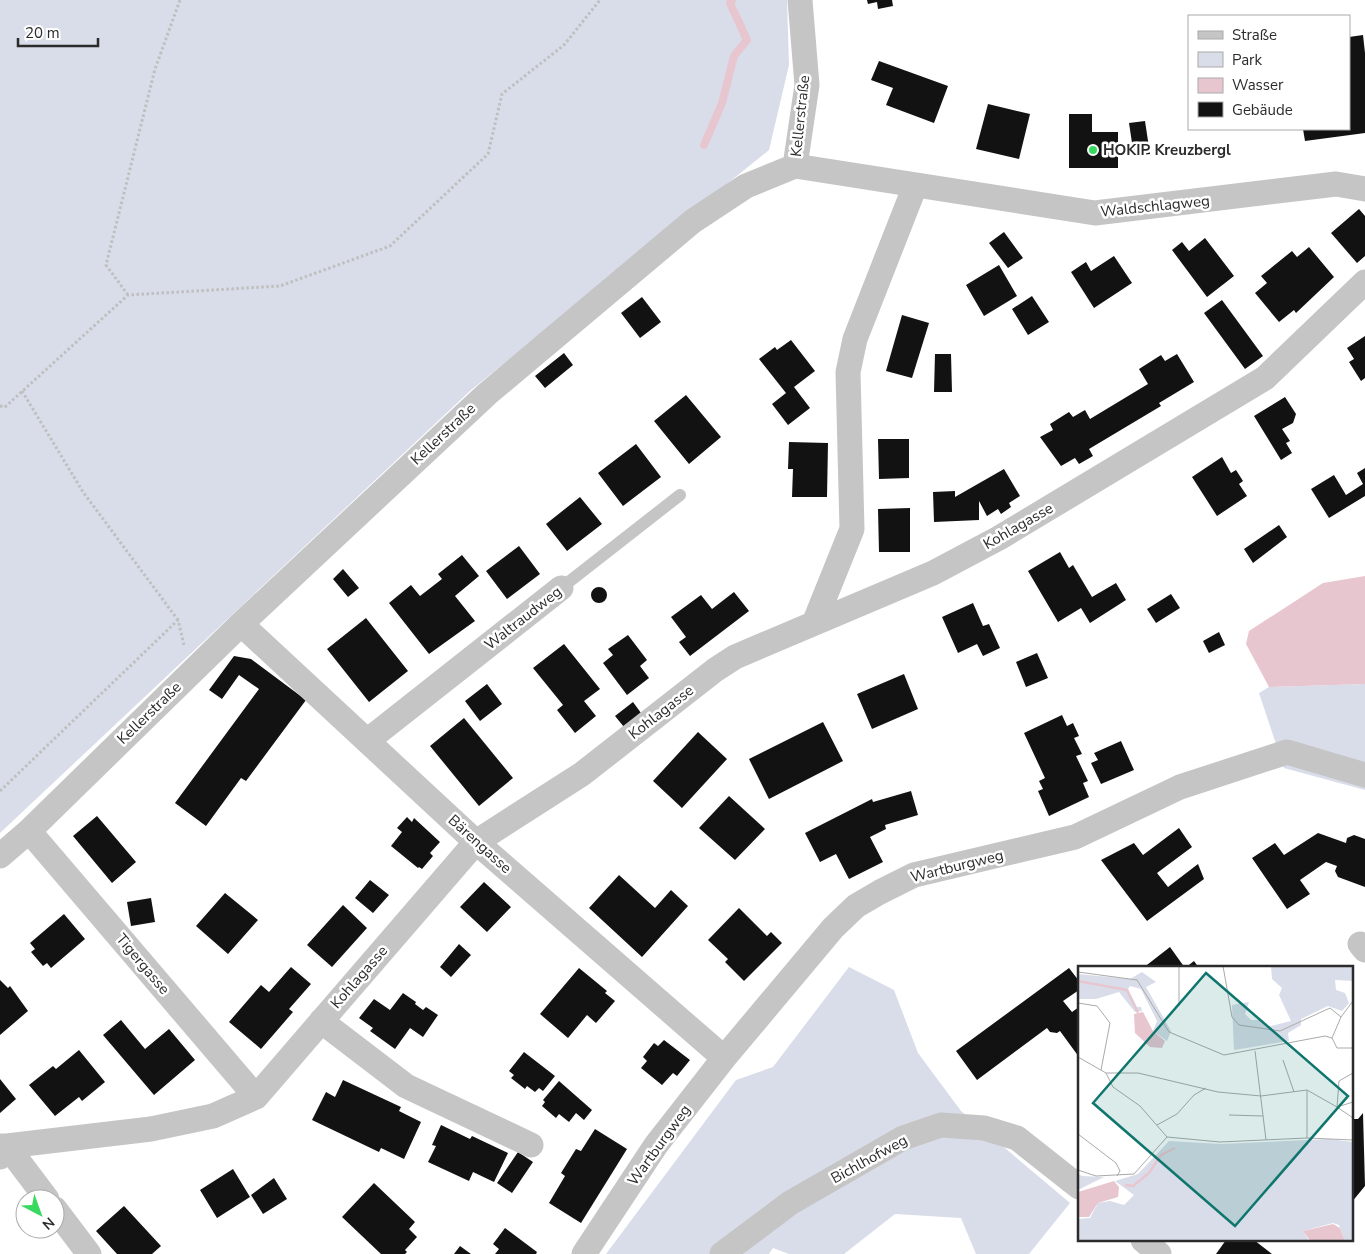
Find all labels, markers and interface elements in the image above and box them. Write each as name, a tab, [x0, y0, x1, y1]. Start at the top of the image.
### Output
scale bar	[18, 15, 98, 47]
legend	[1188, 15, 1350, 130]
text: 20 m	[25, 23, 60, 43]
text: Straße	[1232, 25, 1277, 45]
text: Park	[1232, 50, 1262, 70]
street label: Kellerstraße	[786, 74, 814, 158]
text: Wasser	[1232, 75, 1284, 95]
text: Gebäude	[1232, 100, 1293, 120]
place label: HOKIP Kreuzbergl	[1103, 140, 1231, 160]
marker: HOKIP Kreuzbergl	[1087, 144, 1099, 156]
street label: Waldschlagweg	[1099, 190, 1211, 222]
street label: Kellerstraße	[406, 399, 480, 469]
street label: Kohlagasse	[979, 498, 1057, 554]
street label: Waltraudweg	[480, 582, 566, 654]
street label: Kellerstraße	[113, 677, 185, 749]
street label: Kohlagasse	[624, 680, 698, 744]
street label: Bärengasse	[444, 810, 516, 878]
street label: Wartburgweg	[908, 845, 1006, 887]
street label: Tigergasse	[112, 929, 174, 999]
street label: Kohlagasse	[326, 941, 392, 1013]
inset map	[1078, 966, 1352, 1242]
street label: Wartburgweg	[623, 1101, 695, 1189]
street label: Bichlhofweg	[827, 1130, 911, 1188]
north arrow	[15, 1189, 65, 1239]
text: N	[38, 1213, 58, 1234]

